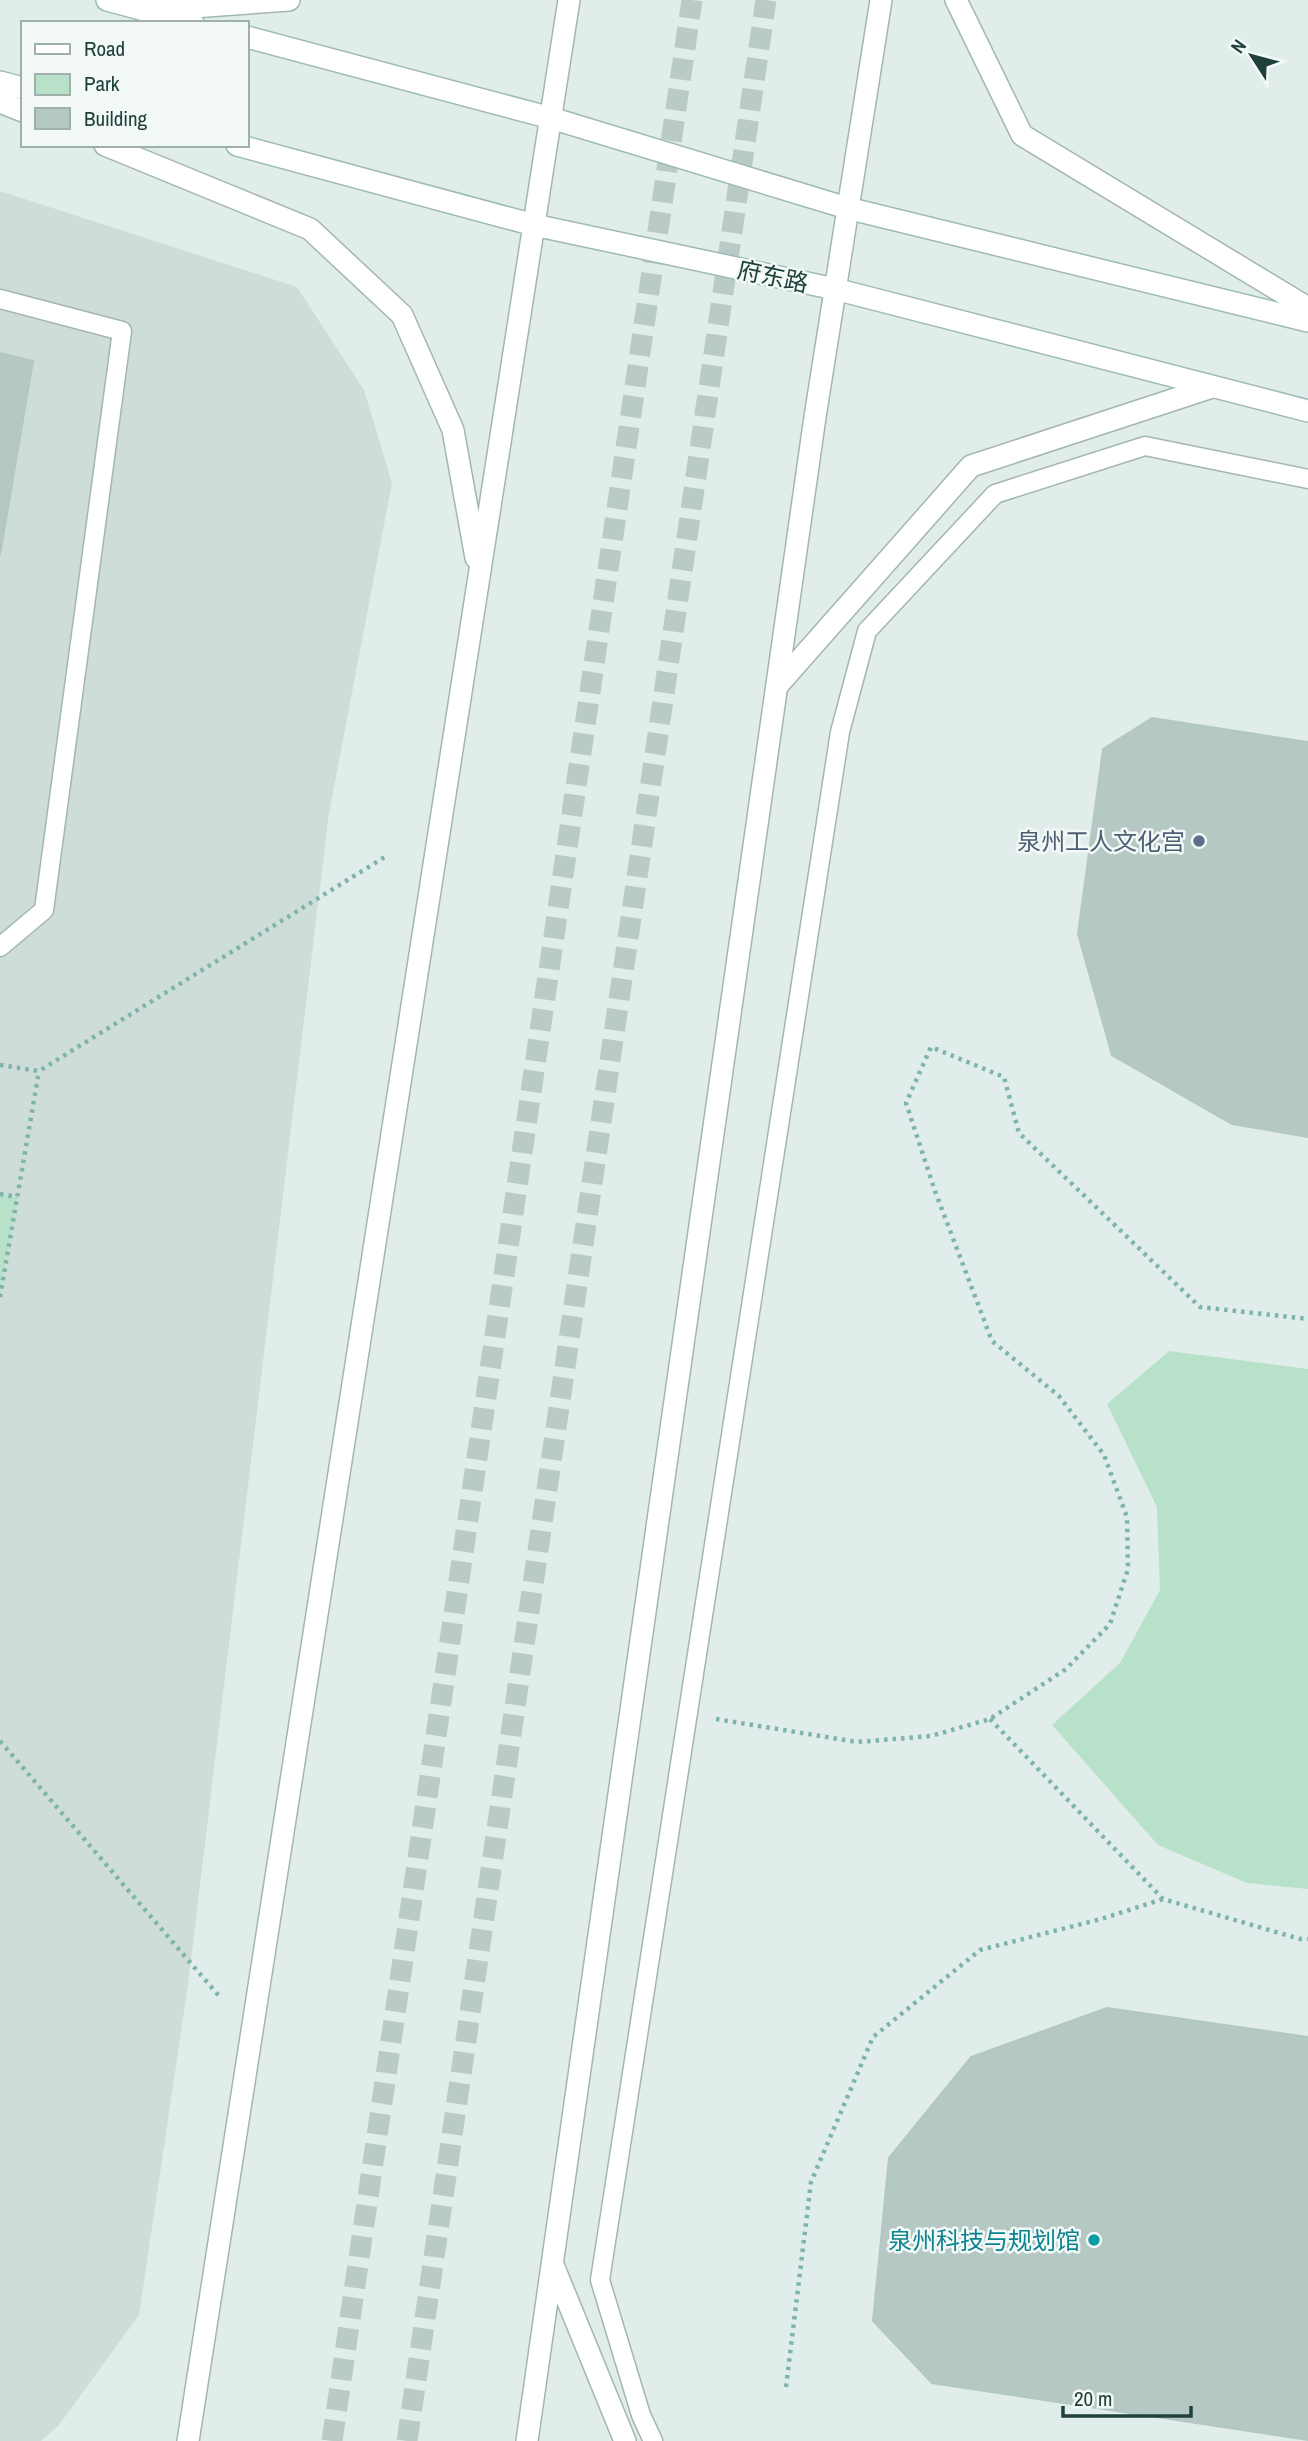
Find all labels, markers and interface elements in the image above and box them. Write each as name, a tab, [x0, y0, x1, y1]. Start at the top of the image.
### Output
legend	[21, 21, 248, 147]
north arrow	[1217, 21, 1287, 91]
text: Road	[84, 34, 125, 63]
text: N	[1224, 34, 1252, 58]
text: Park	[84, 69, 120, 98]
text: Building	[84, 104, 148, 133]
street label: 府东路	[734, 253, 812, 299]
place label: 泉州工人文化宫	[1017, 825, 1185, 857]
marker: 泉州工人文化宫	[1191, 833, 1207, 849]
place label: 泉州科技与规划馆	[888, 2224, 1080, 2256]
marker: 泉州科技与规划馆	[1086, 2232, 1102, 2248]
scale bar	[1063, 2374, 1191, 2418]
text: 20 m	[1074, 2384, 1112, 2413]

